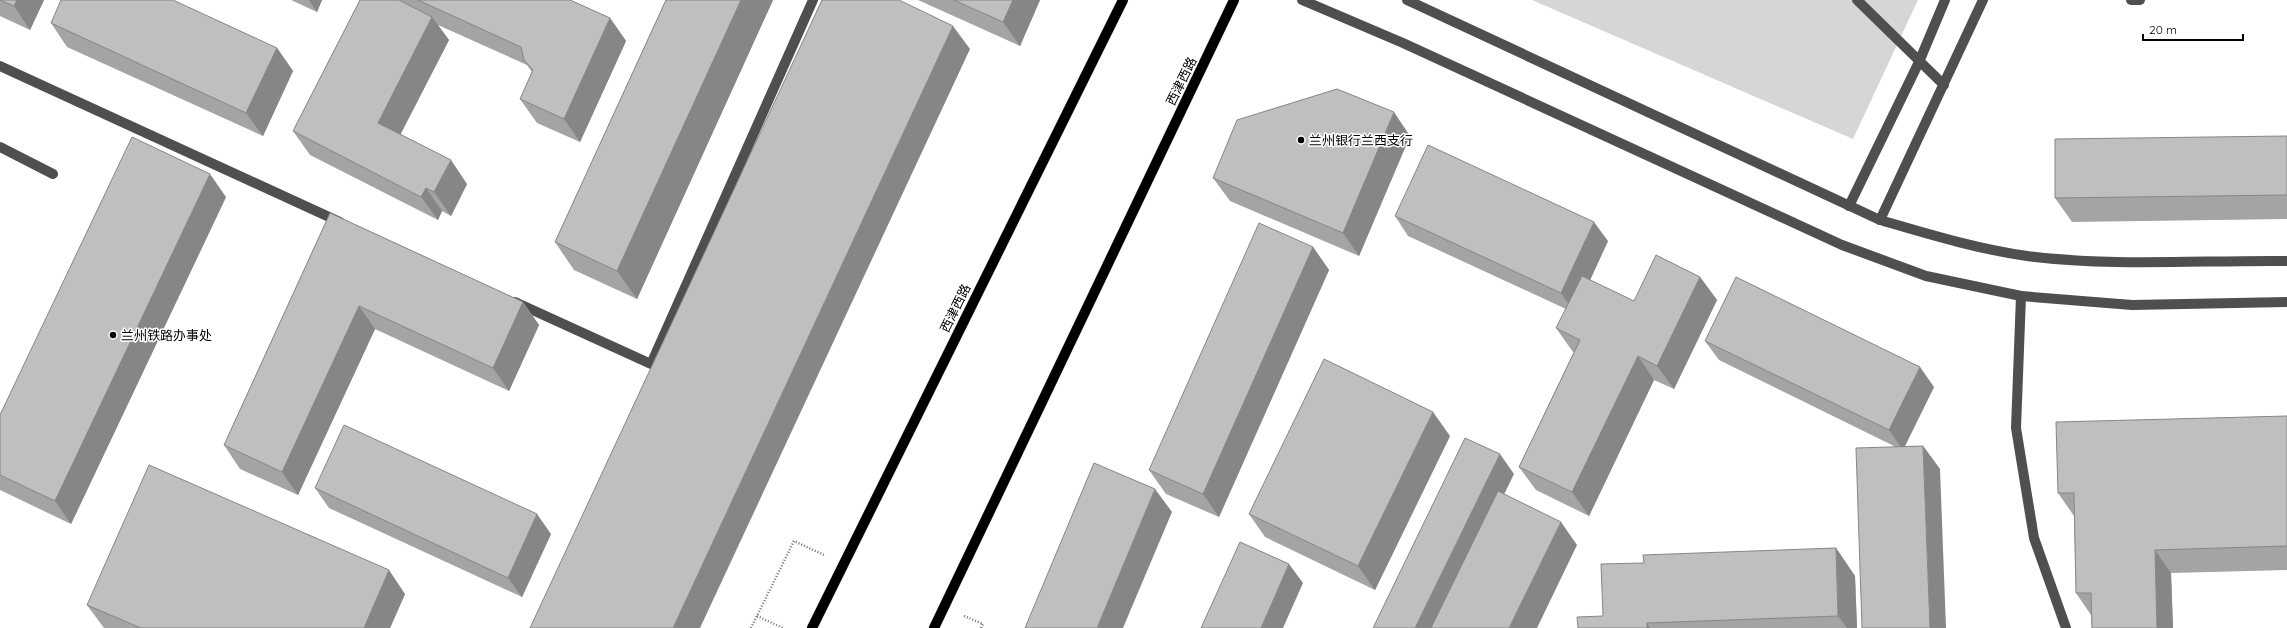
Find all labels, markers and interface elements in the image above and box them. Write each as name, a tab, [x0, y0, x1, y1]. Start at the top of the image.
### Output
scale bar	[2143, 16, 2243, 42]
text: 20 m	[2149, 22, 2177, 37]
street label: 西津西路	[1162, 54, 1200, 108]
place label: 兰州银行兰西支行	[1309, 132, 1413, 148]
marker: 兰州银行兰西支行	[1296, 135, 1306, 145]
street label: 西津西路	[936, 281, 974, 335]
place label: 兰州铁路办事处	[121, 327, 212, 343]
marker: 兰州铁路办事处	[108, 330, 118, 340]

